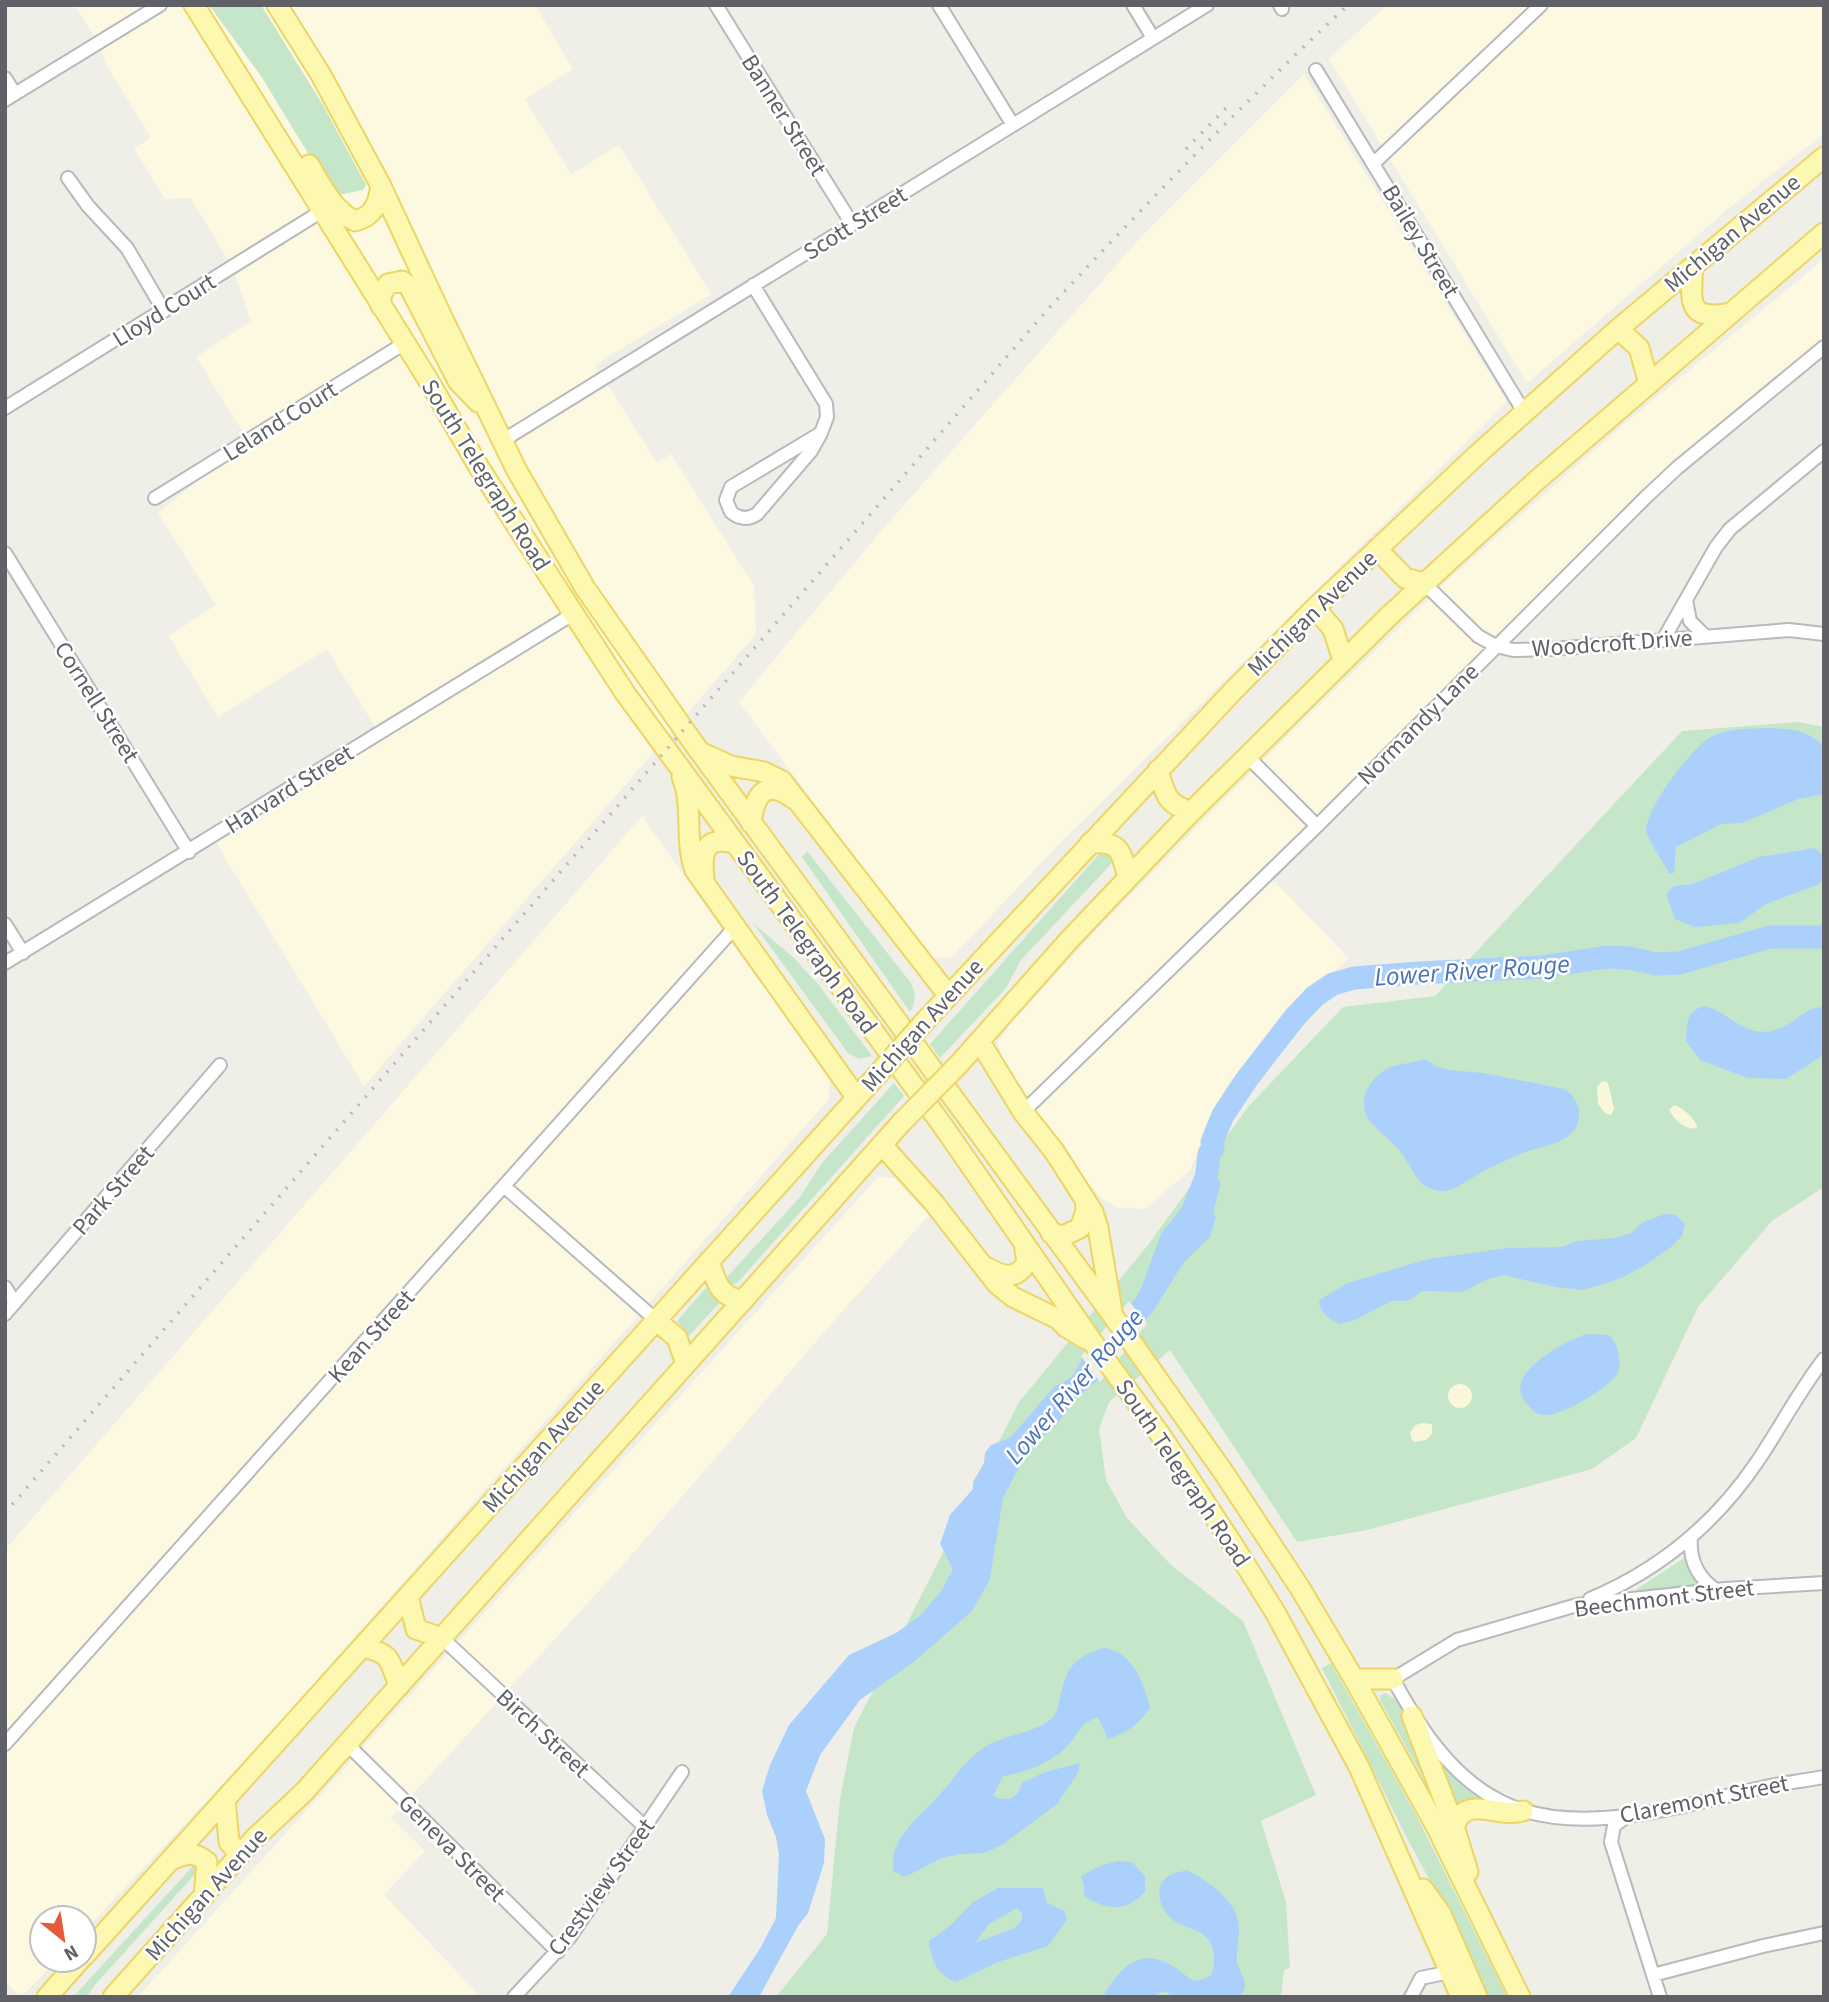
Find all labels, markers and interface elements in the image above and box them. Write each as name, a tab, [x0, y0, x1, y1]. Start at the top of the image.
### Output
street label: Banner Street	[732, 48, 835, 183]
street label: Michigan Avenue	[1656, 166, 1808, 301]
street label: Scott Street	[797, 178, 914, 269]
street label: Bailey Street	[1373, 178, 1468, 304]
street label: Lloyd Court	[106, 265, 223, 356]
street label: Leland Court	[216, 372, 344, 470]
street label: South Telegraph Road	[412, 373, 559, 578]
street label: Michigan Avenue	[1239, 542, 1385, 685]
street label: Woodcroft Drive	[1530, 620, 1694, 667]
street label: Cornell Street	[45, 635, 148, 770]
street label: Normandy Lane	[1349, 655, 1487, 793]
street label: Harvard Street	[218, 736, 360, 843]
street label: South Telegraph Road	[728, 843, 886, 1042]
water label: Lower River Rouge	[1373, 945, 1571, 996]
street label: Michigan Avenue	[853, 951, 992, 1100]
street label: Park Street	[64, 1137, 163, 1243]
street label: Kean Street	[320, 1282, 423, 1391]
water label: Lower River Rouge	[996, 1300, 1153, 1472]
street label: Michigan Avenue	[474, 1372, 613, 1521]
street label: South Telegraph Road	[1106, 1372, 1259, 1574]
street label: Beechmont Street	[1572, 1570, 1756, 1627]
street label: Birch Street	[488, 1681, 597, 1786]
street label: Claremont Street	[1617, 1766, 1791, 1833]
street label: Geneva Street	[390, 1787, 513, 1910]
street label: Crestview Street	[539, 1811, 663, 1963]
street label: Michigan Avenue	[137, 1820, 276, 1969]
north arrow	[28, 1904, 98, 1974]
text: N	[59, 1938, 83, 1967]

